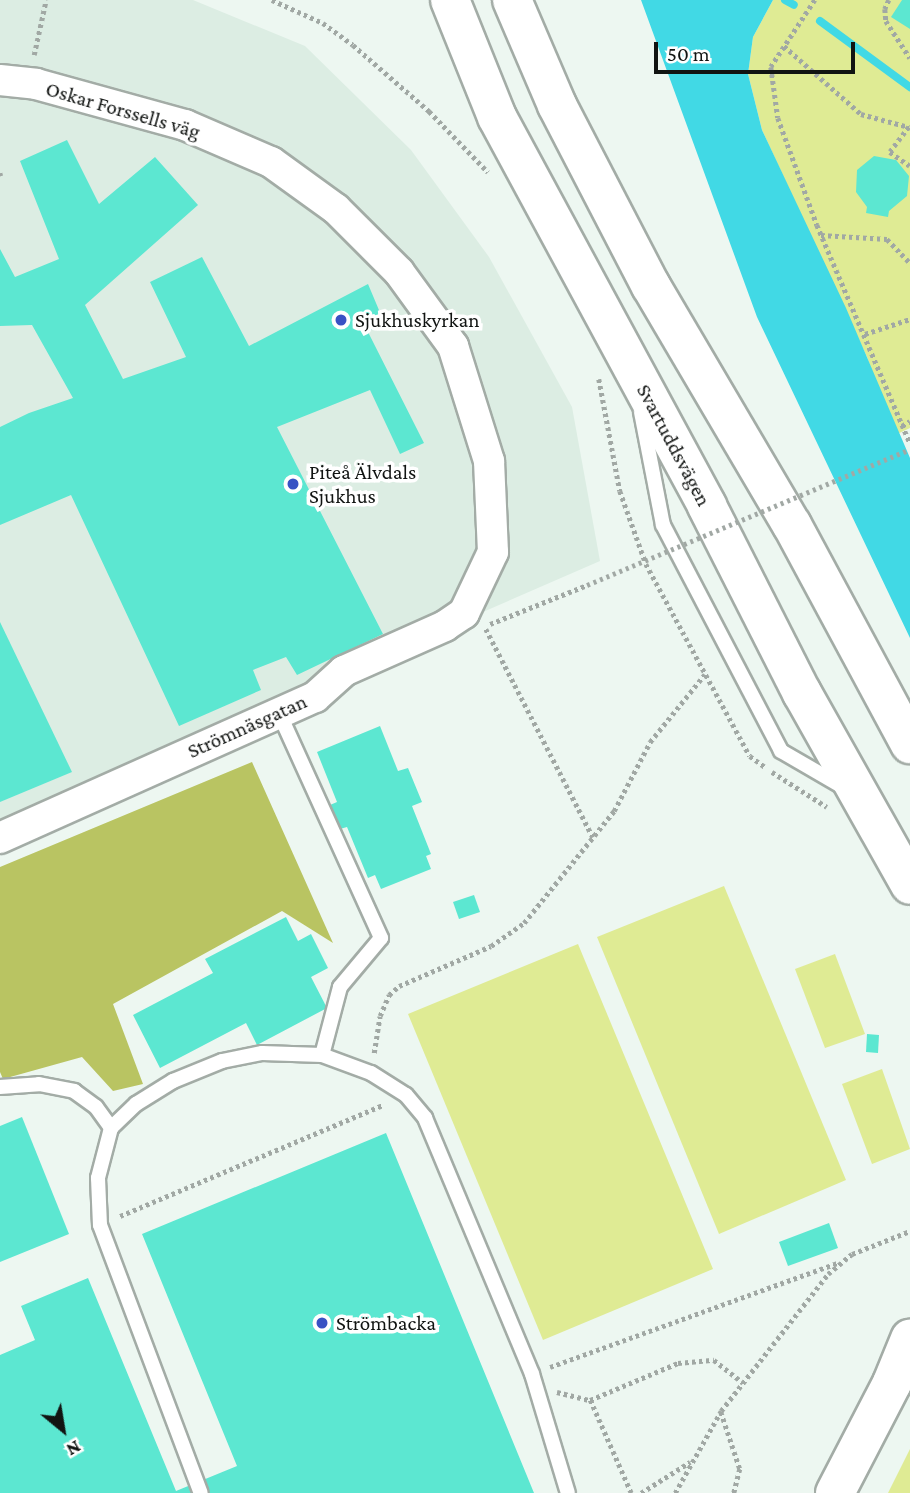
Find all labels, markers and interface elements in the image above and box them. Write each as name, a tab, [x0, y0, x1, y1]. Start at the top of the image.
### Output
scale bar	[658, 28, 859, 72]
text: 50 m	[667, 42, 710, 66]
street label: Oskar Forssells väg	[43, 76, 203, 144]
place label: Sjukhuskyrkan	[355, 307, 480, 333]
marker: Sjukhuskyrkan	[333, 312, 349, 328]
street label: Svartuddsvägen	[631, 380, 717, 510]
place label: Piteå Älvdals Sjukhus	[309, 459, 416, 509]
marker: Piteå Älvdals Sjukhus	[283, 474, 303, 494]
street label: Strömnäsgatan	[183, 688, 311, 764]
place label: Strömbacka	[336, 1310, 436, 1336]
marker: Strömbacka	[314, 1315, 330, 1331]
north arrow	[28, 1395, 98, 1465]
text: N	[63, 1436, 85, 1461]

